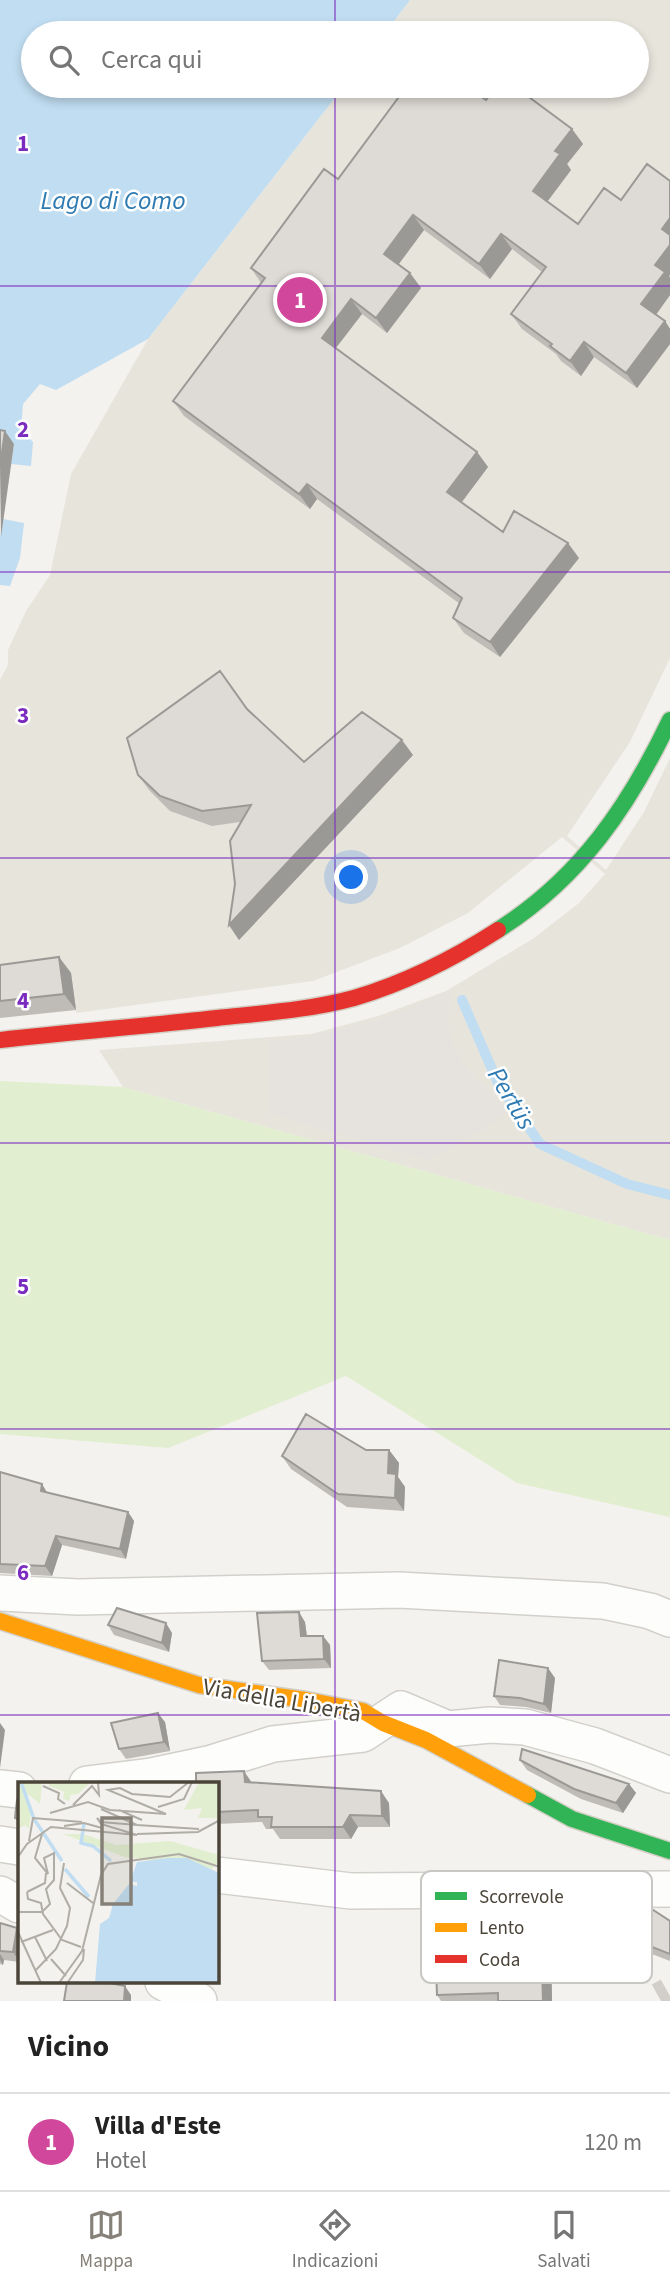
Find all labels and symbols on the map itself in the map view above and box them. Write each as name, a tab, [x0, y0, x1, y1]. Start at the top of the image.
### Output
text: 1	[17, 127, 29, 160]
water label: Lago di Como	[40, 182, 186, 219]
pin: 1	[277, 274, 323, 326]
text: 2	[17, 413, 29, 446]
text: 3	[17, 699, 29, 732]
your location	[334, 860, 368, 894]
text: 4	[17, 984, 29, 1017]
water label: Pertüs	[478, 1060, 545, 1137]
text: 5	[17, 1270, 29, 1303]
text: 6	[17, 1556, 29, 1589]
street label: Via della Libertà	[200, 1669, 364, 1732]
inset map	[18, 1782, 219, 1983]
legend	[421, 1871, 652, 1983]
text: Scorrevole	[479, 1884, 564, 1911]
text: Lento	[479, 1915, 524, 1942]
text: Coda	[479, 1947, 520, 1974]

